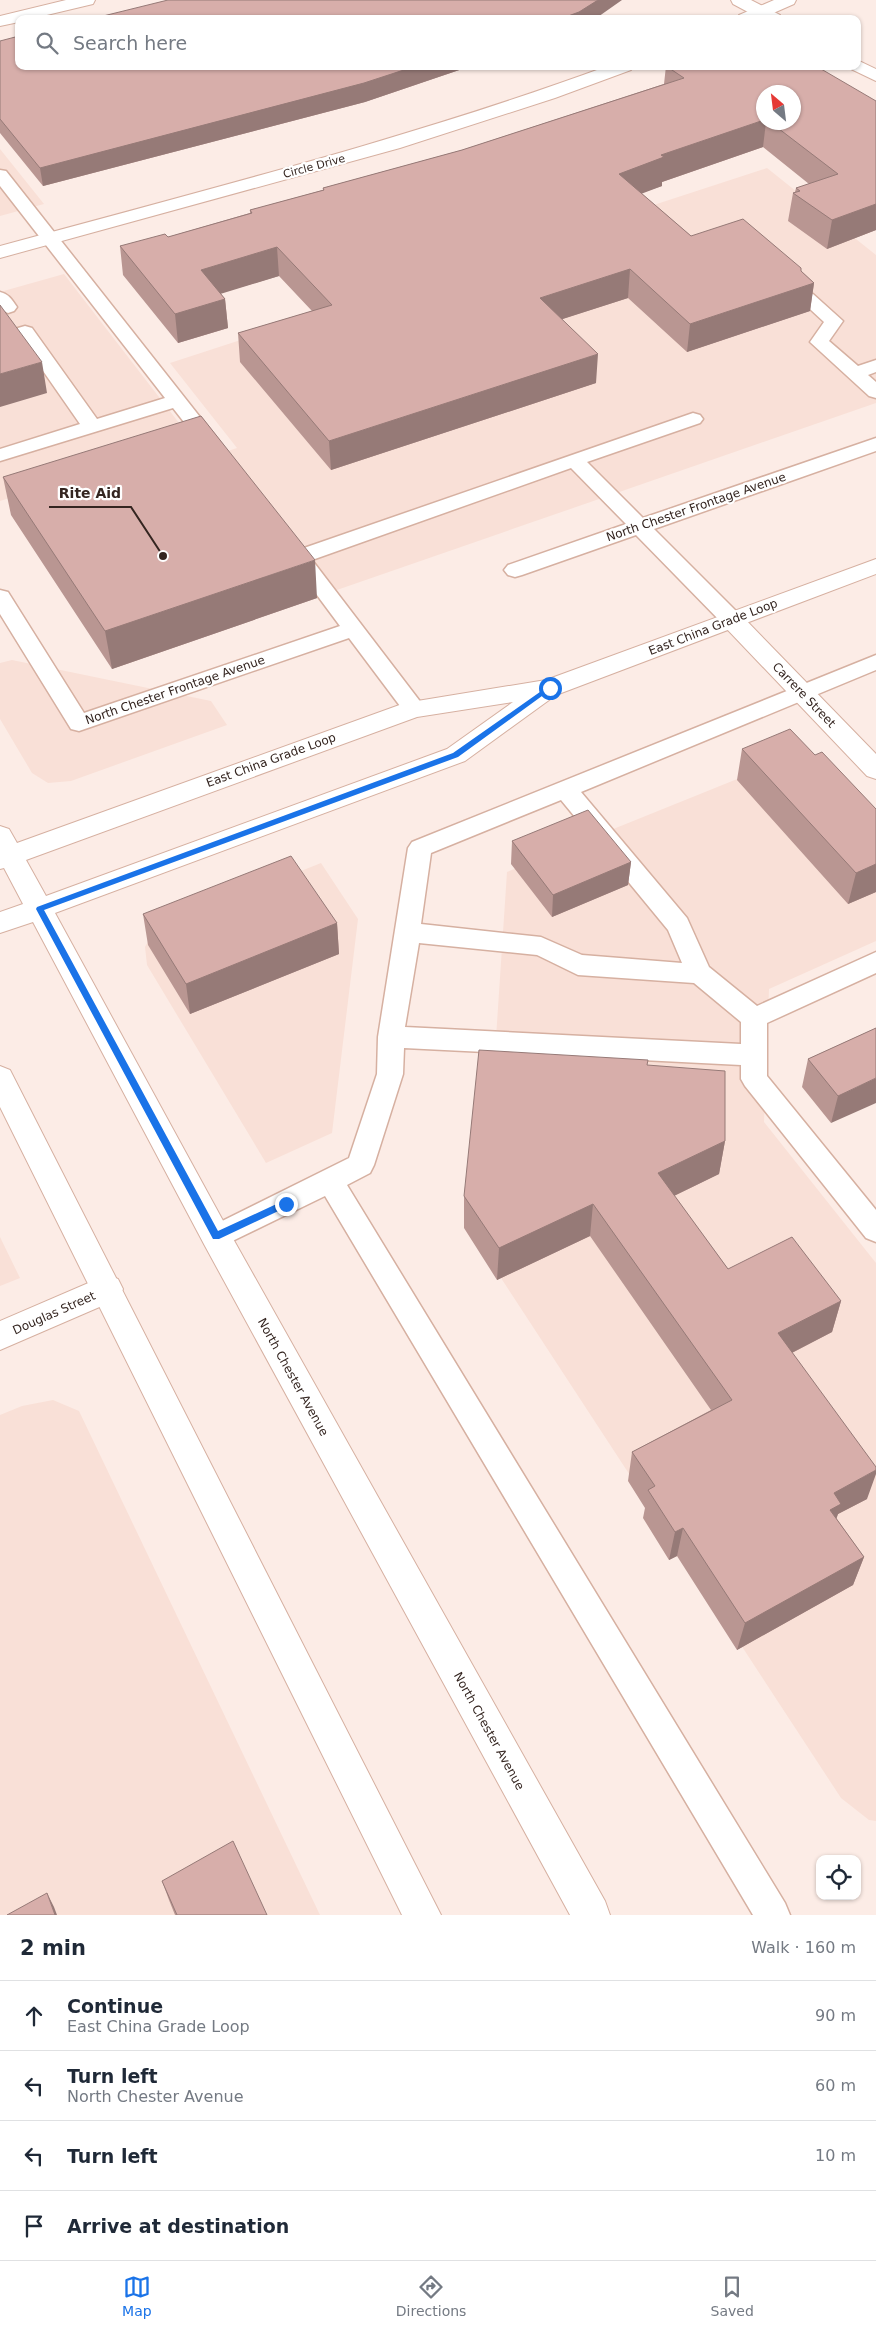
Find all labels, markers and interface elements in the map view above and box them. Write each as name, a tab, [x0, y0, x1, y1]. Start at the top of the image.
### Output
search box	[15, 15, 861, 70]
icon: search	[33, 29, 61, 57]
text: Search here	[73, 32, 187, 54]
north arrow	[756, 85, 801, 130]
street label: Circle Drive	[282, 152, 347, 181]
street label: North Chester Frontage Avenue	[604, 470, 788, 544]
callout: Rite Aid	[49, 478, 131, 507]
text: Rite Aid	[59, 485, 121, 501]
street label: East China Grade Loop	[647, 596, 779, 658]
street label: North Chester Frontage Avenue	[83, 653, 267, 727]
street label: Carrere Street	[769, 660, 839, 731]
route start	[539, 677, 562, 700]
street label: East China Grade Loop	[204, 730, 338, 790]
route end	[275, 1193, 298, 1216]
street label: Douglas Street	[10, 1288, 98, 1338]
street label: North Chester Avenue	[255, 1316, 331, 1438]
street label: North Chester Avenue	[451, 1670, 527, 1792]
map controls	[816, 1855, 861, 1900]
button: locate	[816, 1855, 861, 1900]
text: 2 min	[20, 1936, 86, 1960]
text: Walk · 160 m	[751, 1938, 856, 1957]
text: Continue	[67, 1995, 163, 2017]
icon: ahead	[20, 2002, 48, 2030]
text: 90 m	[815, 2006, 856, 2025]
text: East China Grade Loop	[67, 2017, 250, 2036]
text: Turn left	[67, 2065, 158, 2087]
icon: left	[20, 2072, 48, 2100]
text: 60 m	[815, 2076, 856, 2095]
text: North Chester Avenue	[67, 2087, 244, 2106]
icon: left	[20, 2142, 48, 2170]
text: Turn left	[67, 2145, 158, 2167]
text: 10 m	[815, 2146, 856, 2165]
icon: arrive	[20, 2212, 48, 2240]
text: Arrive at destination	[67, 2215, 289, 2237]
tab: Map	[122, 2273, 152, 2319]
tab: Directions	[396, 2273, 466, 2319]
tab: Saved	[711, 2273, 754, 2319]

